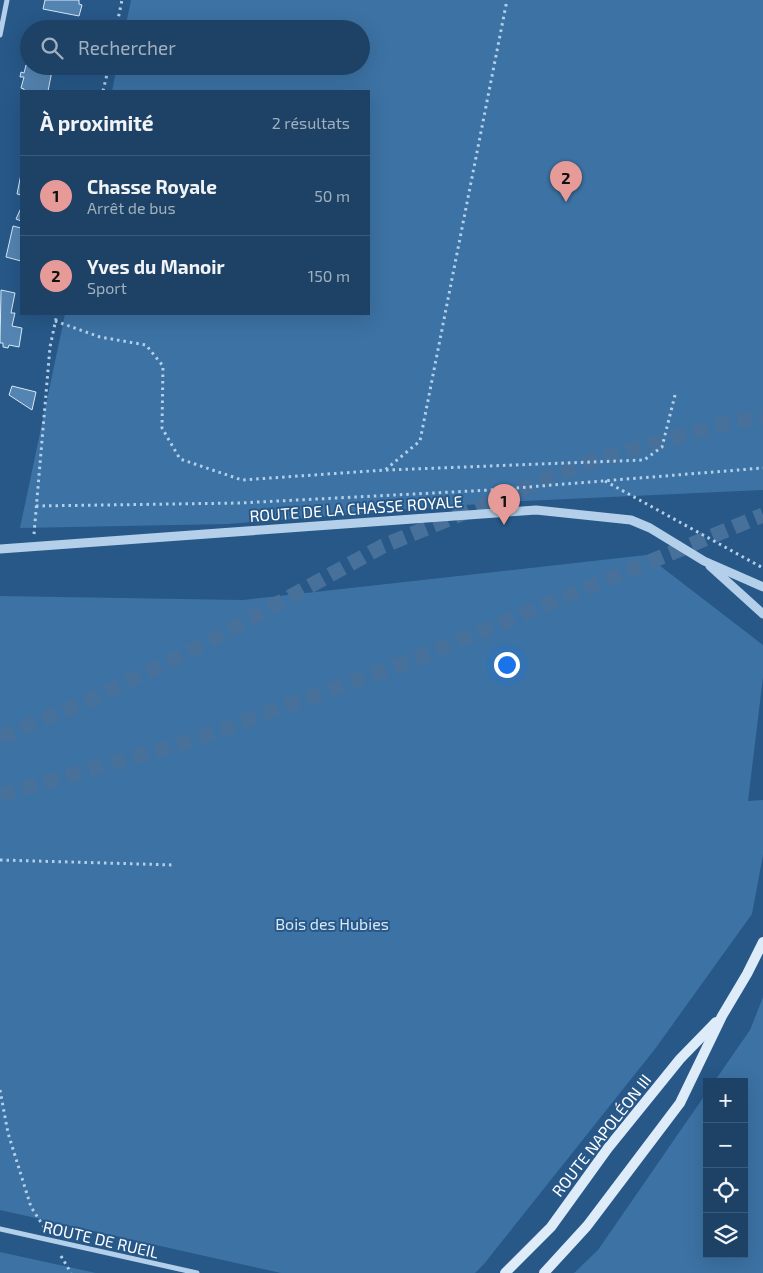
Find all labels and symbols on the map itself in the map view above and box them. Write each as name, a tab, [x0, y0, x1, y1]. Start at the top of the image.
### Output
pin: 2	[550, 161, 582, 202]
pin: 1	[488, 484, 520, 525]
street label: ROUTE DE LA CHASSE ROYALE	[249, 491, 463, 525]
your location	[494, 652, 520, 678]
park label: Bois des Hubies	[275, 914, 389, 933]
street label: ROUTE NAPOLÉON III	[547, 1070, 655, 1200]
street label: ROUTE DE RUEIL	[41, 1216, 161, 1262]

